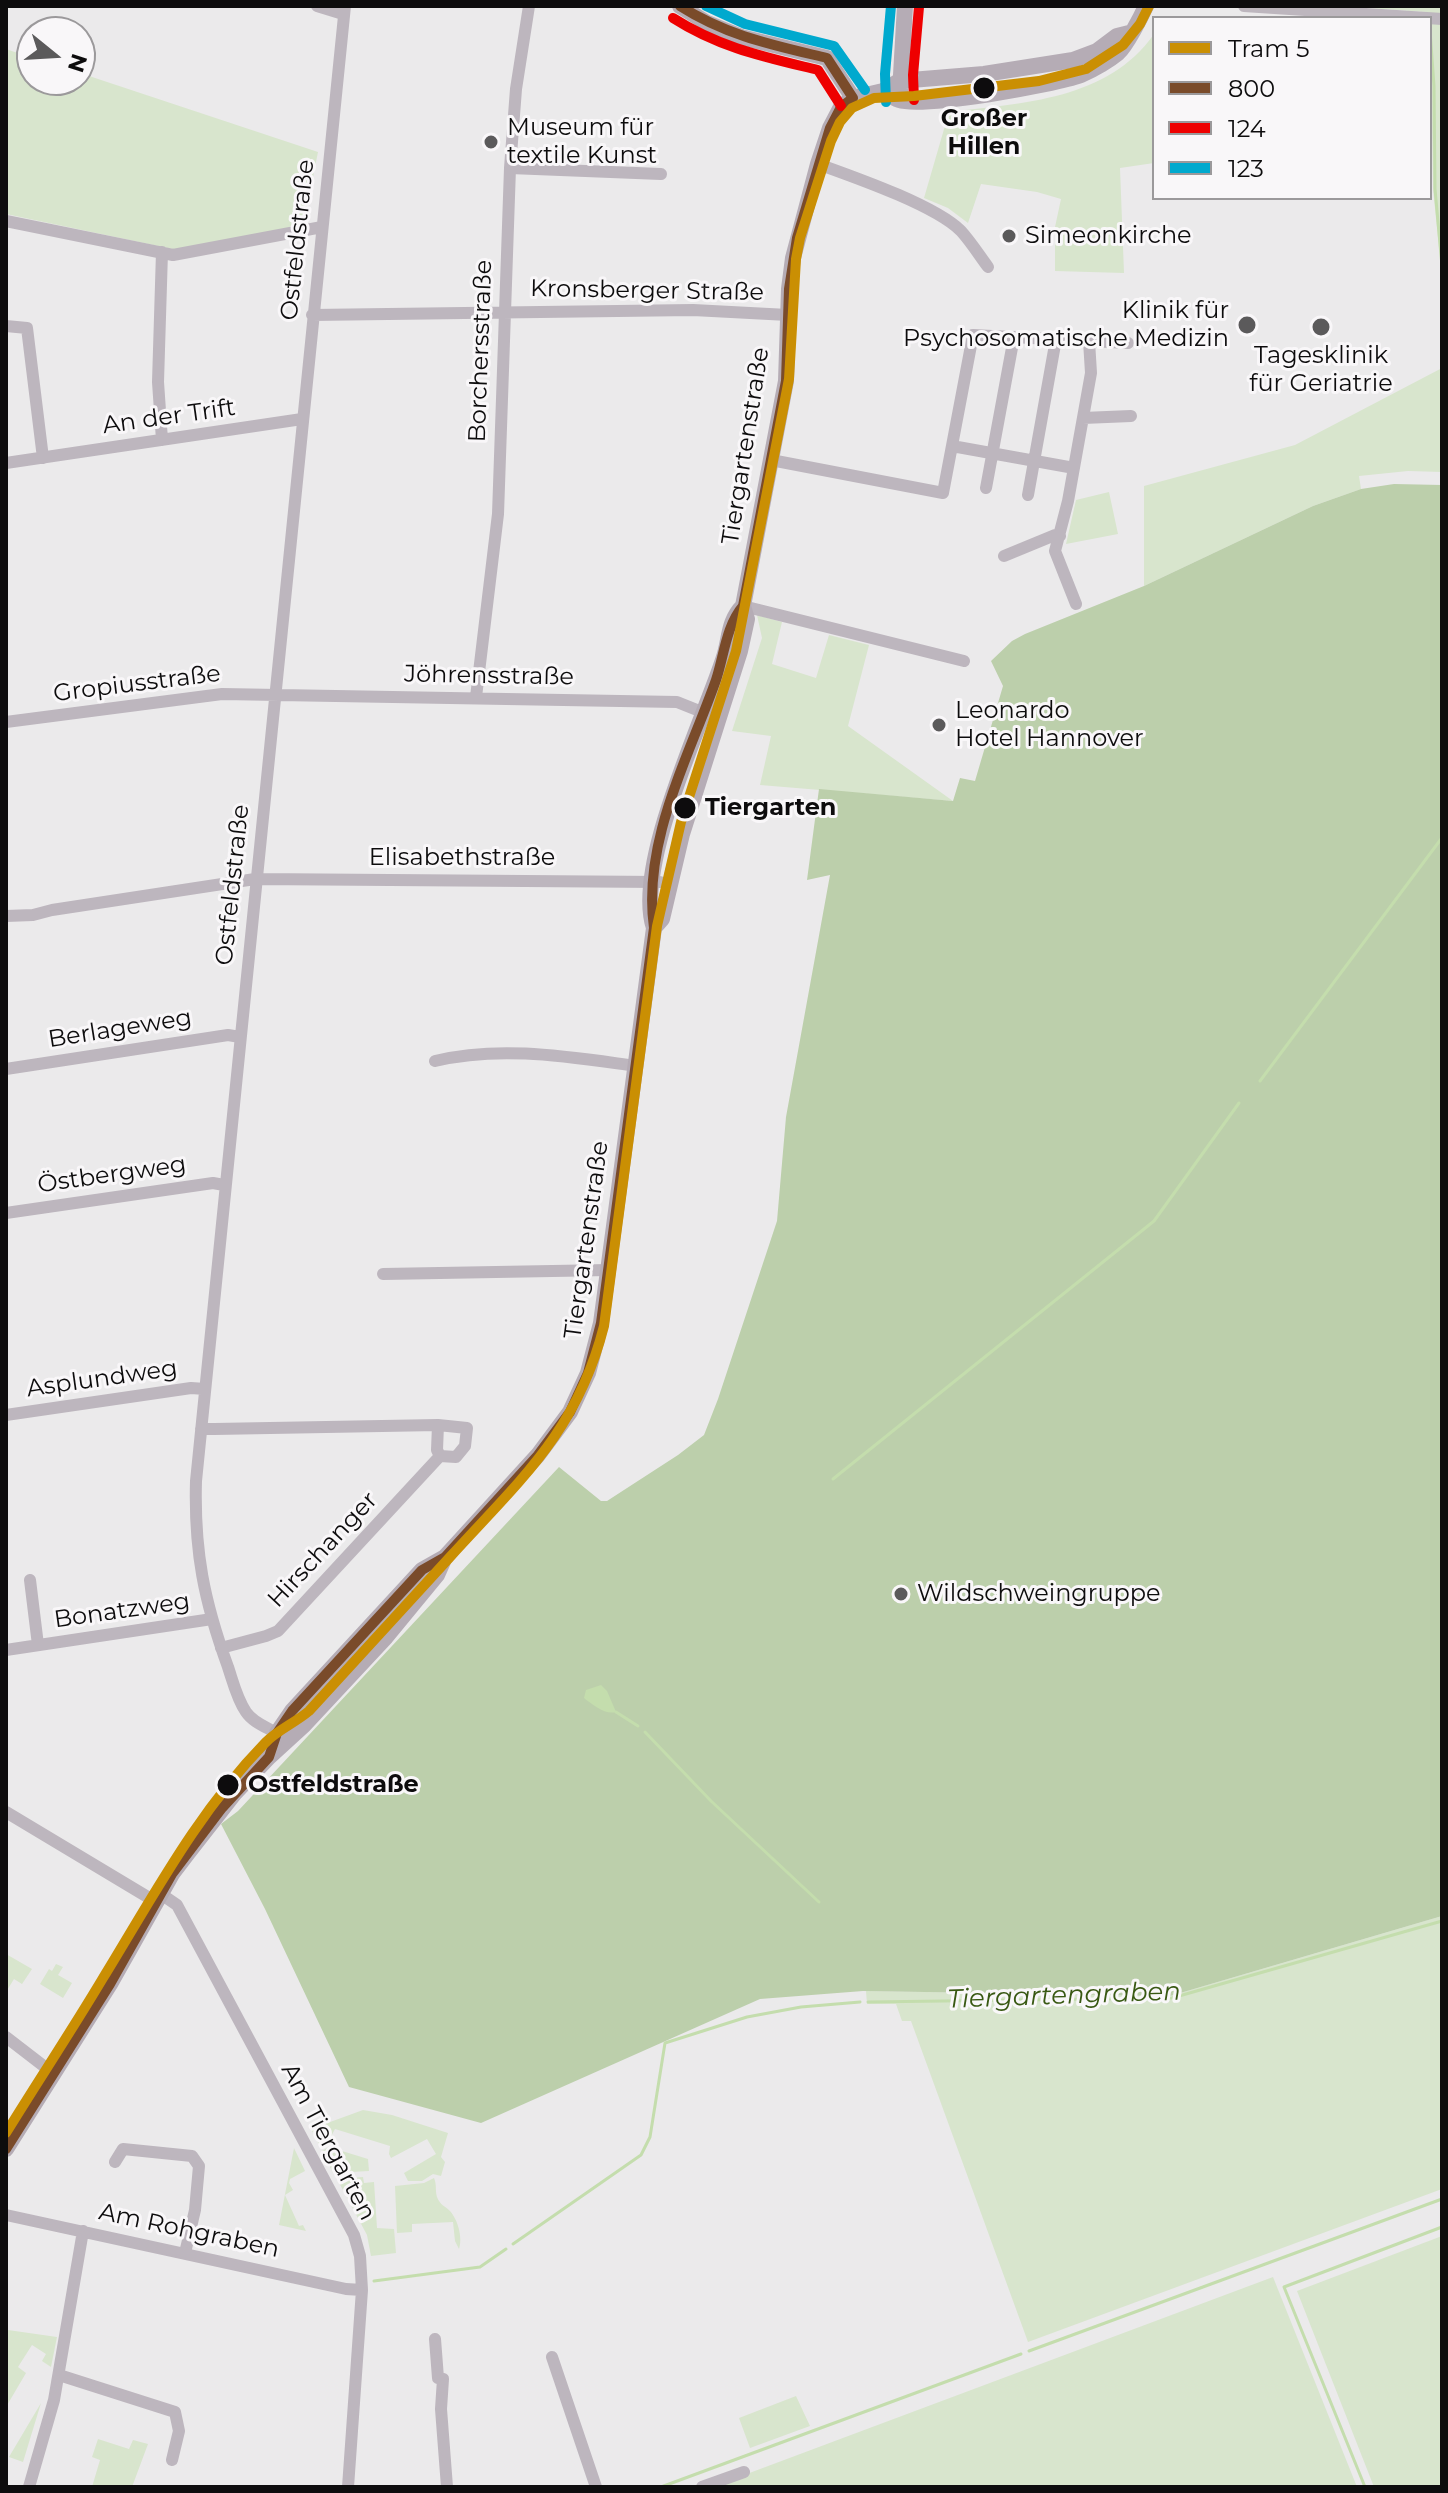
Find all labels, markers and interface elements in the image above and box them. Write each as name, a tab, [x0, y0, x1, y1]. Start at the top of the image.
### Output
north arrow	[16, 16, 96, 96]
legend	[1152, 16, 1432, 200]
text: Tram 5	[1228, 34, 1310, 63]
text: N	[62, 50, 93, 76]
text: 800	[1228, 74, 1275, 103]
marker: Großer Hillen	[971, 75, 997, 101]
place label: Großer Hillen	[941, 105, 1027, 161]
place label: Museum für textile Kunst	[507, 114, 657, 170]
text: 124	[1228, 114, 1266, 143]
marker: Museum für textile Kunst	[482, 133, 500, 151]
text: 123	[1228, 154, 1264, 183]
street label: Ostfeldstraße	[275, 158, 321, 322]
place label: Simeonkirche	[1025, 222, 1192, 250]
marker: Simeonkirche	[1000, 227, 1018, 245]
street label: Borchersstraße	[463, 259, 499, 443]
street label: Kronsberger Straße	[530, 275, 764, 307]
place label: Klinik für Psychosomatische Medizin	[903, 297, 1229, 353]
marker: Klinik für Psychosomatische Medizin	[1236, 314, 1258, 336]
marker: Tagesklinik für Geriatrie	[1310, 316, 1332, 338]
place label: Tagesklinik für Geriatrie	[1249, 342, 1393, 398]
street label: Tiergartenstraße	[716, 345, 776, 547]
street label: An der Trift	[101, 393, 237, 441]
street label: Gropiusstraße	[52, 659, 222, 709]
street label: Jöhrensstraße	[404, 660, 574, 692]
place label: Leonardo Hotel Hannover	[955, 697, 1144, 753]
marker: Leonardo Hotel Hannover	[930, 716, 948, 734]
place label: Tiergarten	[705, 794, 836, 822]
marker: Tiergarten	[672, 795, 698, 821]
street label: Ostfeldstraße	[210, 803, 256, 967]
street label: Elisabethstraße	[369, 844, 555, 872]
street label: Berlageweg	[46, 1003, 194, 1055]
street label: Tiergartenstraße	[559, 1139, 615, 1341]
street label: Östbergweg	[36, 1150, 188, 1200]
street label: Asplundweg	[25, 1354, 179, 1404]
street label: Hirschanger	[262, 1486, 384, 1614]
place label: Wildschweingruppe	[917, 1580, 1161, 1608]
marker: Wildschweingruppe	[892, 1585, 910, 1603]
street label: Bonatzweg	[52, 1587, 192, 1635]
place label: Ostfeldstraße	[248, 1771, 419, 1799]
marker: Ostfeldstraße	[215, 1772, 241, 1798]
water label: Tiergartengraben	[947, 1976, 1181, 2016]
street label: Am Tiergarten	[275, 2059, 381, 2225]
street label: Am Rohgraben	[96, 2198, 282, 2264]

